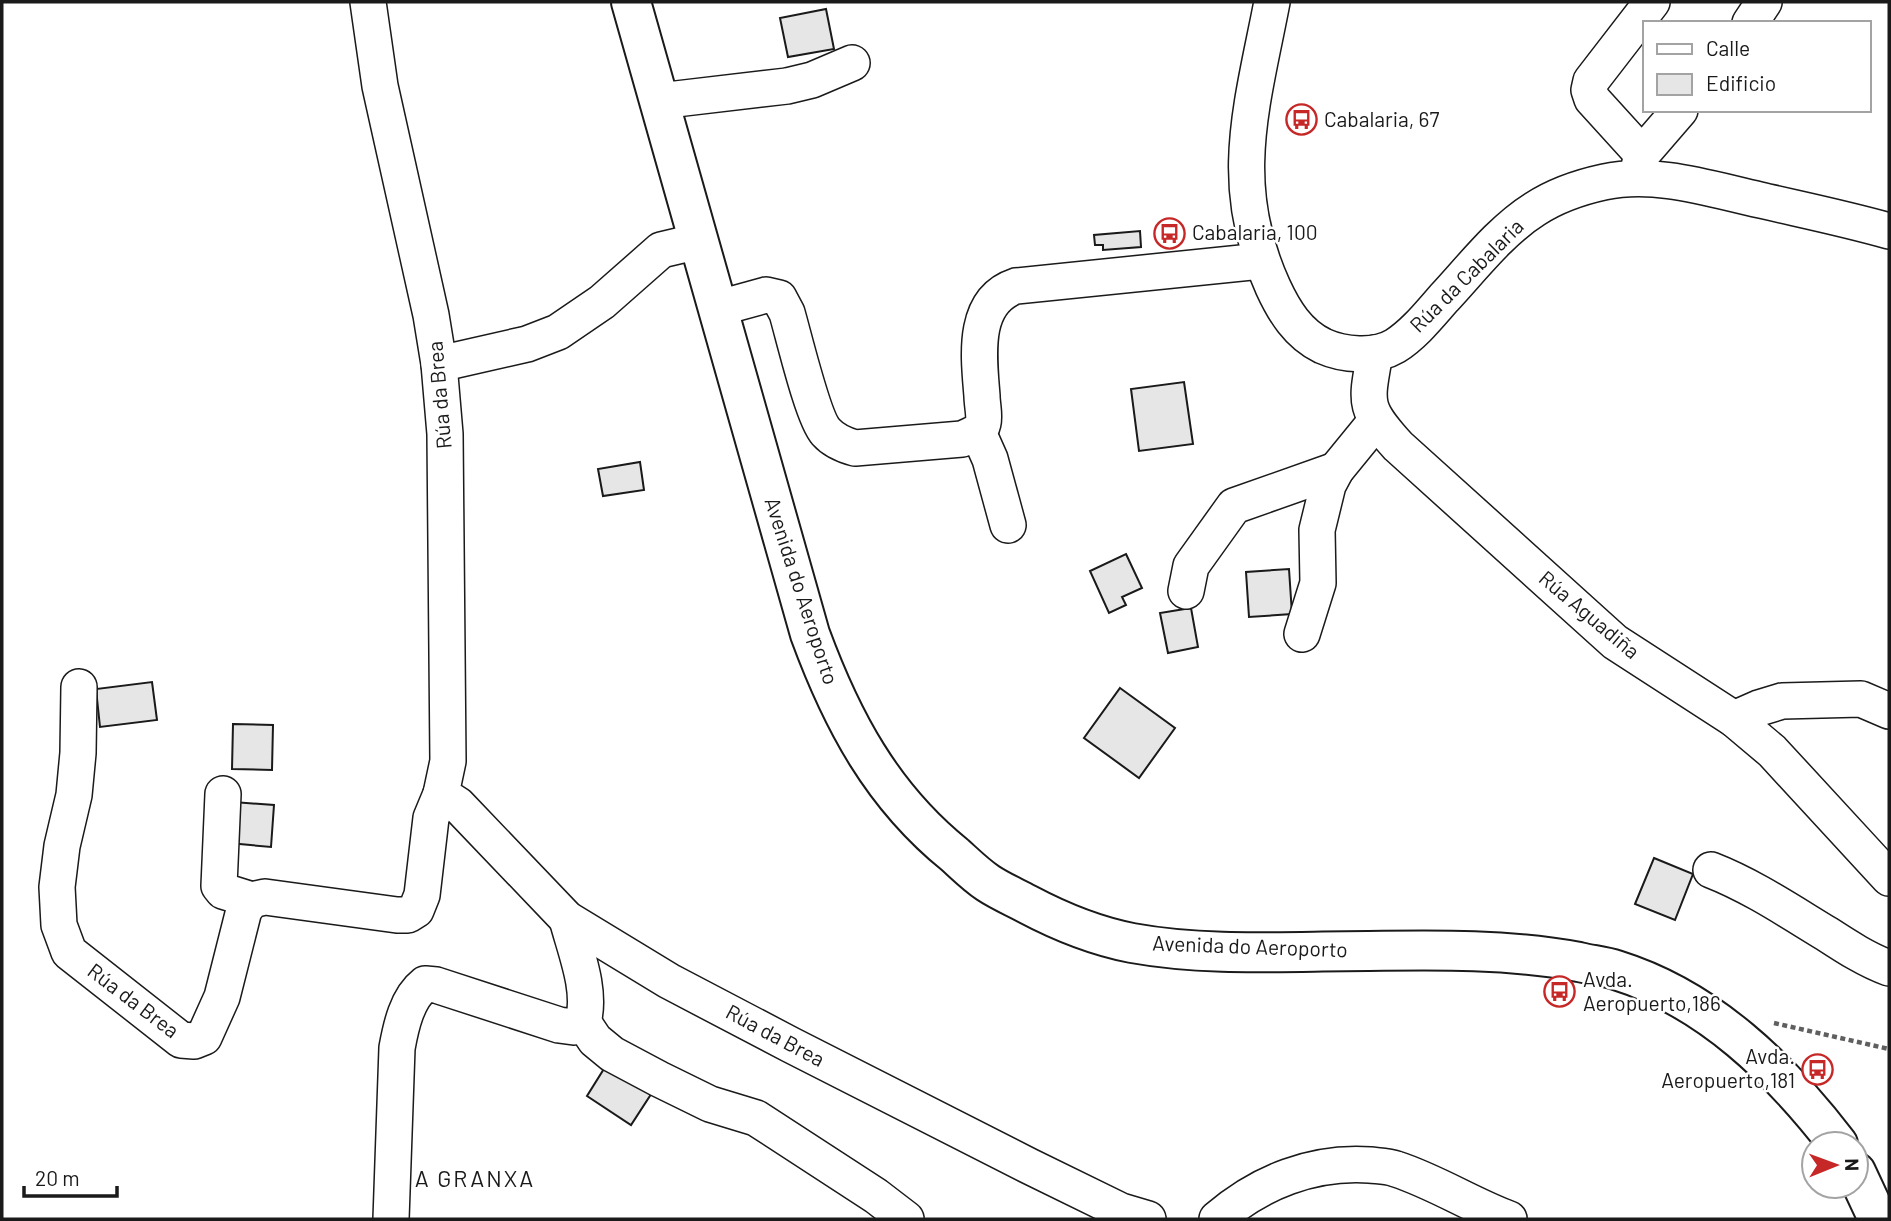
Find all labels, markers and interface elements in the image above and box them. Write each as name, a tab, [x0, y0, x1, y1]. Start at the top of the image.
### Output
legend	[1643, 21, 1870, 112]
text: Calle	[1706, 35, 1750, 60]
text: Edificio	[1706, 70, 1776, 95]
bus stop icon: Cabalaria, 67	[1284, 103, 1318, 137]
place label: Cabalaria, 67	[1324, 106, 1439, 131]
street label: Rúa da Cabalaria	[1404, 213, 1528, 337]
bus stop icon: Cabalaria, 100	[1152, 216, 1186, 250]
place label: Cabalaria, 100	[1192, 219, 1318, 244]
street label: Rúa da Brea	[421, 340, 456, 450]
street label: Avenida do Aeroporto	[760, 494, 845, 687]
street label: Rúa Aguadiña	[1535, 565, 1645, 663]
street label: Avenida do Aeroporto	[1152, 930, 1348, 961]
street label: Rúa da Brea	[83, 957, 185, 1042]
place label: Avda. Aeropuerto,186	[1583, 966, 1721, 1015]
bus stop icon: Avda. Aeropuerto,186	[1543, 975, 1577, 1009]
street label: Rúa da Brea	[722, 998, 829, 1071]
place label: Avda. Aeropuerto,181	[1661, 1043, 1795, 1092]
bus stop icon: Avda. Aeropuerto,181	[1801, 1052, 1835, 1086]
north arrow	[1800, 1130, 1870, 1200]
scale bar	[24, 1154, 117, 1198]
text: N	[1841, 1158, 1864, 1171]
district label: A GRANXA	[415, 1164, 535, 1192]
text: 20 m	[35, 1165, 80, 1190]

